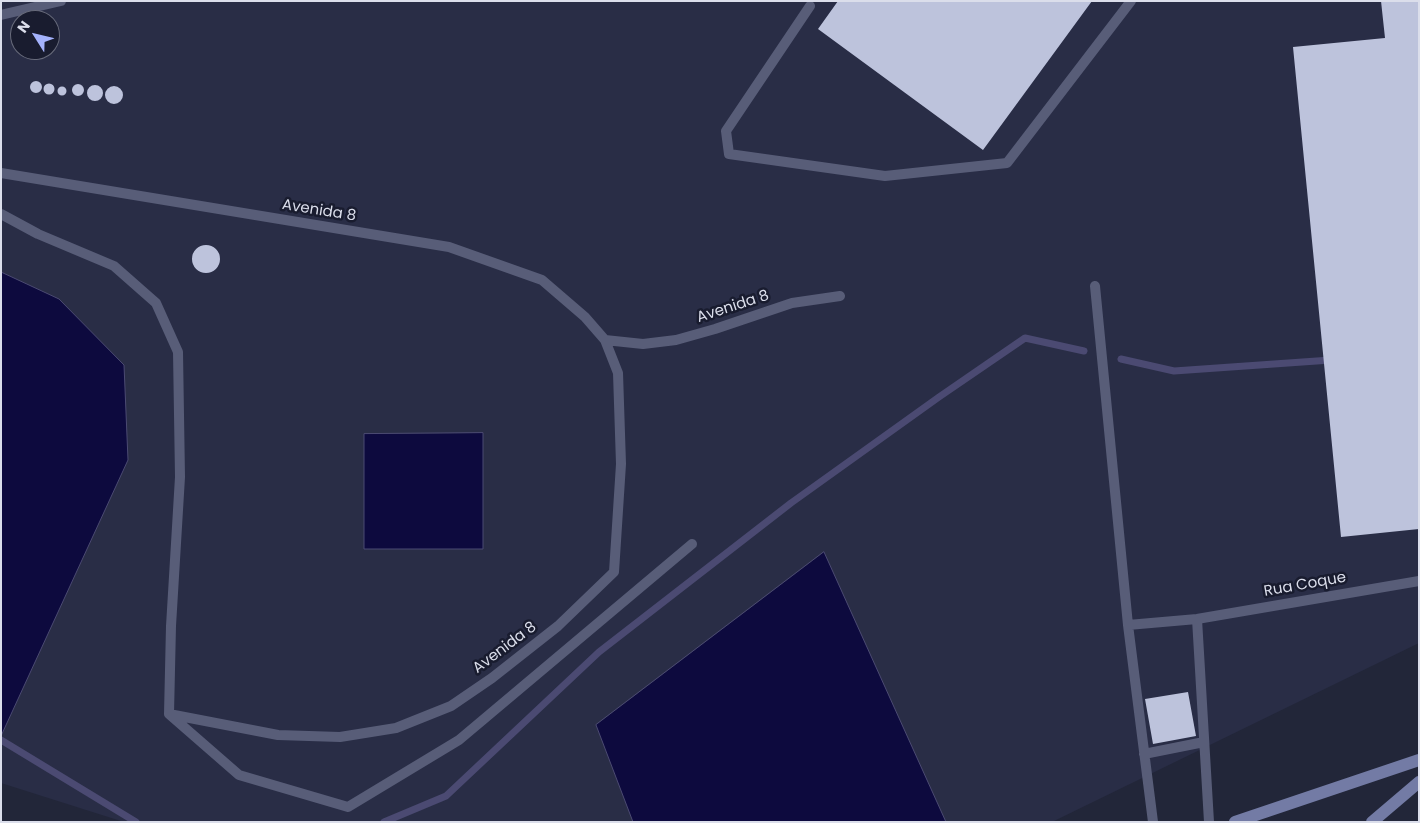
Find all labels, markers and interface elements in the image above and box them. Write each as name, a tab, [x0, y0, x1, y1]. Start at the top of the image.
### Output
north arrow	[10, 10, 60, 60]
text: N	[12, 17, 35, 37]
street label: Avenida 8	[281, 196, 357, 226]
street label: Avenida 8	[695, 287, 771, 327]
street label: Rua Coque	[1263, 569, 1347, 601]
street label: Avenida 8	[470, 618, 540, 678]

